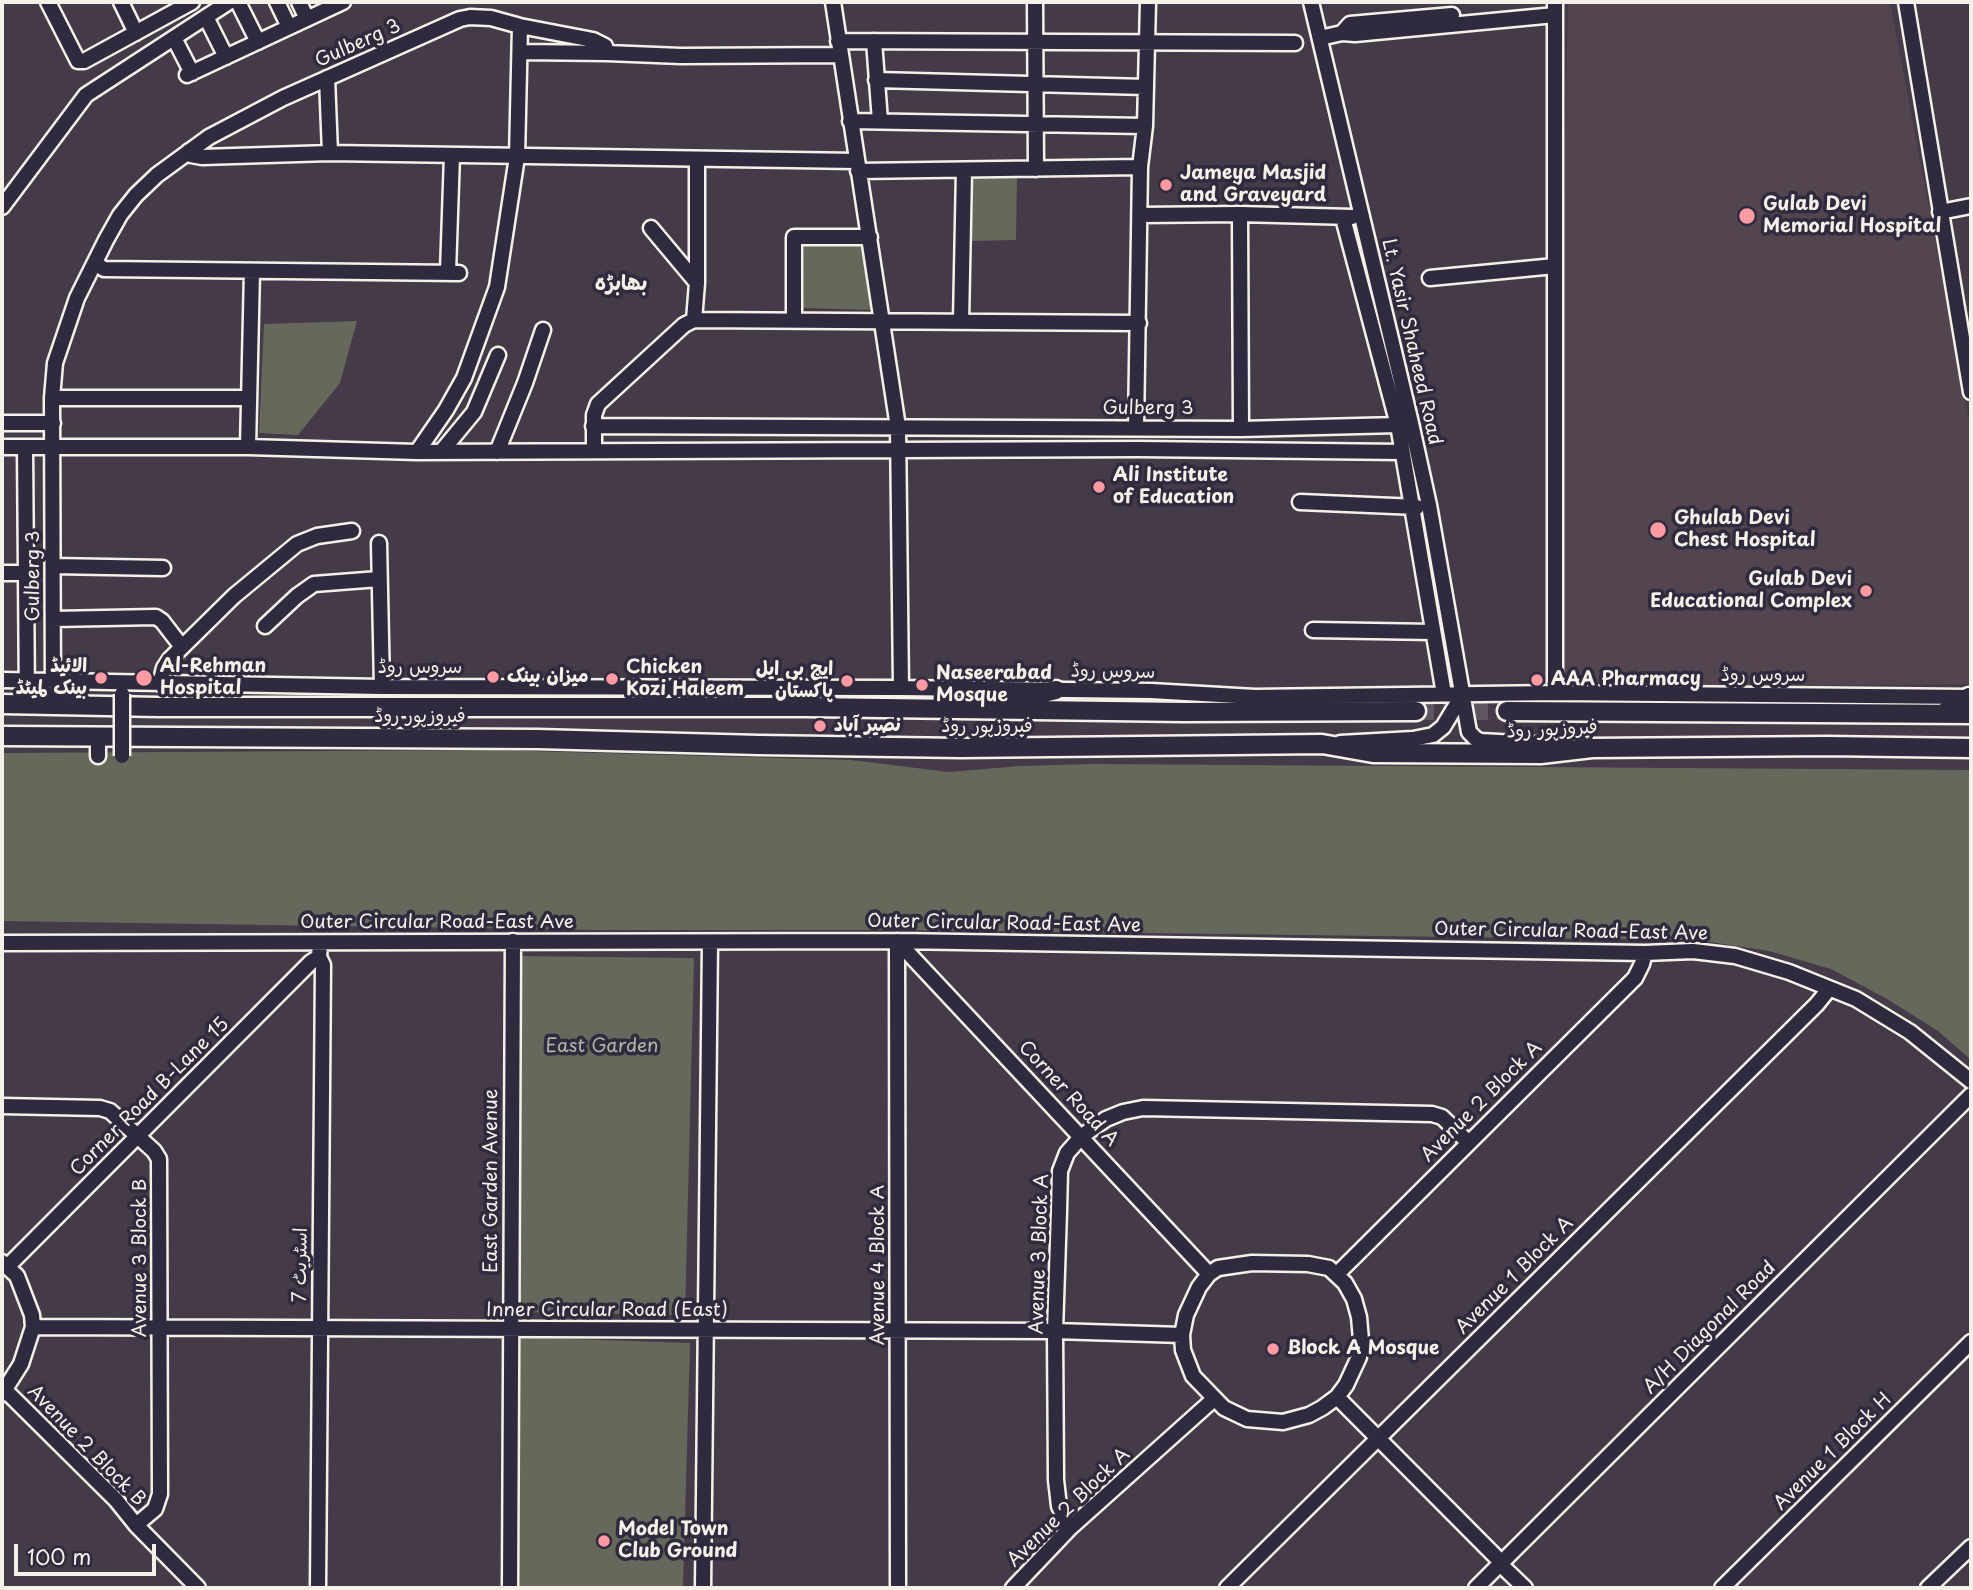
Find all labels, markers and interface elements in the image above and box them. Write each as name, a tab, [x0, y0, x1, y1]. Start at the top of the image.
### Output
street label: Gulberg 3	[312, 15, 404, 73]
place label: Jameya Masjid and Graveyard	[1180, 163, 1326, 207]
marker: Jameya Masjid and Graveyard	[1158, 177, 1174, 193]
place label: Gulab Devi Memorial Hospital	[1763, 194, 1941, 238]
marker: Gulab Devi Memorial Hospital	[1737, 206, 1757, 226]
street label: Lt. Yasir Shaheed Road	[1376, 237, 1446, 447]
district label: بھابڑہ	[595, 271, 647, 297]
street label: Gulberg 3	[1102, 398, 1194, 420]
place label: Ali Institute of Education	[1113, 465, 1234, 509]
marker: Ali Institute of Education	[1091, 479, 1107, 495]
place label: Ghulab Devi Chest Hospital	[1674, 508, 1816, 552]
marker: Ghulab Devi Chest Hospital	[1648, 520, 1668, 540]
street label: Gulberg 3	[23, 530, 45, 622]
place label: Gulab Devi Educational Complex	[1650, 569, 1852, 613]
marker: Gulab Devi Educational Complex	[1858, 583, 1874, 599]
place label: الائیڈ بینک لمیٹڈ	[16, 656, 87, 700]
place label: Al-Rehman Hospital	[160, 656, 266, 700]
street label: سروس روڈ	[378, 657, 462, 679]
place label: Chicken Kozi Haleem	[626, 657, 744, 701]
place label: ایچ بی ایل پاکستان	[756, 659, 833, 703]
street label: سروس روڈ	[1071, 660, 1155, 684]
place label: Naseerabad Mosque	[936, 663, 1052, 707]
street label: سروس روڈ	[1721, 665, 1805, 687]
place label: میزان بینک	[507, 666, 589, 688]
marker: Al-Rehman Hospital	[134, 668, 154, 688]
marker: میزان بینک	[485, 669, 501, 685]
place label: AAA Pharmacy	[1551, 669, 1701, 691]
marker: الائیڈ بینک لمیٹڈ	[93, 670, 109, 686]
marker: Chicken Kozi Haleem	[604, 671, 620, 687]
marker: AAA Pharmacy	[1529, 672, 1545, 688]
marker: ایچ بی ایل پاکستان	[839, 673, 855, 689]
marker: Naseerabad Mosque	[914, 677, 930, 693]
street label: فیروزپور روڈ	[374, 706, 466, 728]
place label: نصیر آباد	[834, 715, 901, 737]
street label: فیروزپور روڈ	[941, 716, 1033, 738]
street label: فیروزپور روڈ	[1506, 716, 1598, 744]
marker: نصیر آباد	[812, 718, 828, 734]
street label: Outer Circular Road-East Ave	[867, 910, 1141, 938]
street label: Outer Circular Road-East Ave	[300, 912, 574, 934]
street label: Outer Circular Road-East Ave	[1434, 918, 1708, 946]
street label: Corner Road B-Lane 15	[66, 1013, 234, 1181]
park label: East Garden	[546, 1036, 658, 1058]
street label: Corner Road A	[1013, 1036, 1123, 1152]
street label: Avenue 2 Block A	[1417, 1037, 1547, 1167]
street label: East Garden Avenue	[481, 1089, 503, 1273]
street label: Avenue 3 Block A	[1026, 1173, 1054, 1335]
street label: Avenue 3 Block B	[130, 1179, 152, 1337]
street label: Avenue 4 Block A	[868, 1185, 890, 1345]
street label: Avenue 1 Block A	[1452, 1213, 1578, 1339]
street label: اسٹریٹ 7	[289, 1227, 313, 1303]
street label: A/H Diagonal Road	[1639, 1257, 1781, 1399]
street label: Inner Circular Road (East)	[486, 1300, 728, 1322]
place label: Block A Mosque	[1287, 1338, 1440, 1360]
marker: Block A Mosque	[1265, 1341, 1281, 1357]
street label: Avenue 2 Block B	[22, 1381, 150, 1511]
street label: Avenue 1 Block H	[1770, 1389, 1896, 1515]
street label: Avenue 2 Block A	[1003, 1444, 1135, 1572]
place label: Model Town Club Ground	[618, 1519, 737, 1563]
scale bar	[18, 1530, 159, 1574]
marker: Model Town Club Ground	[596, 1533, 612, 1549]
text: 100 m	[27, 1540, 91, 1572]

